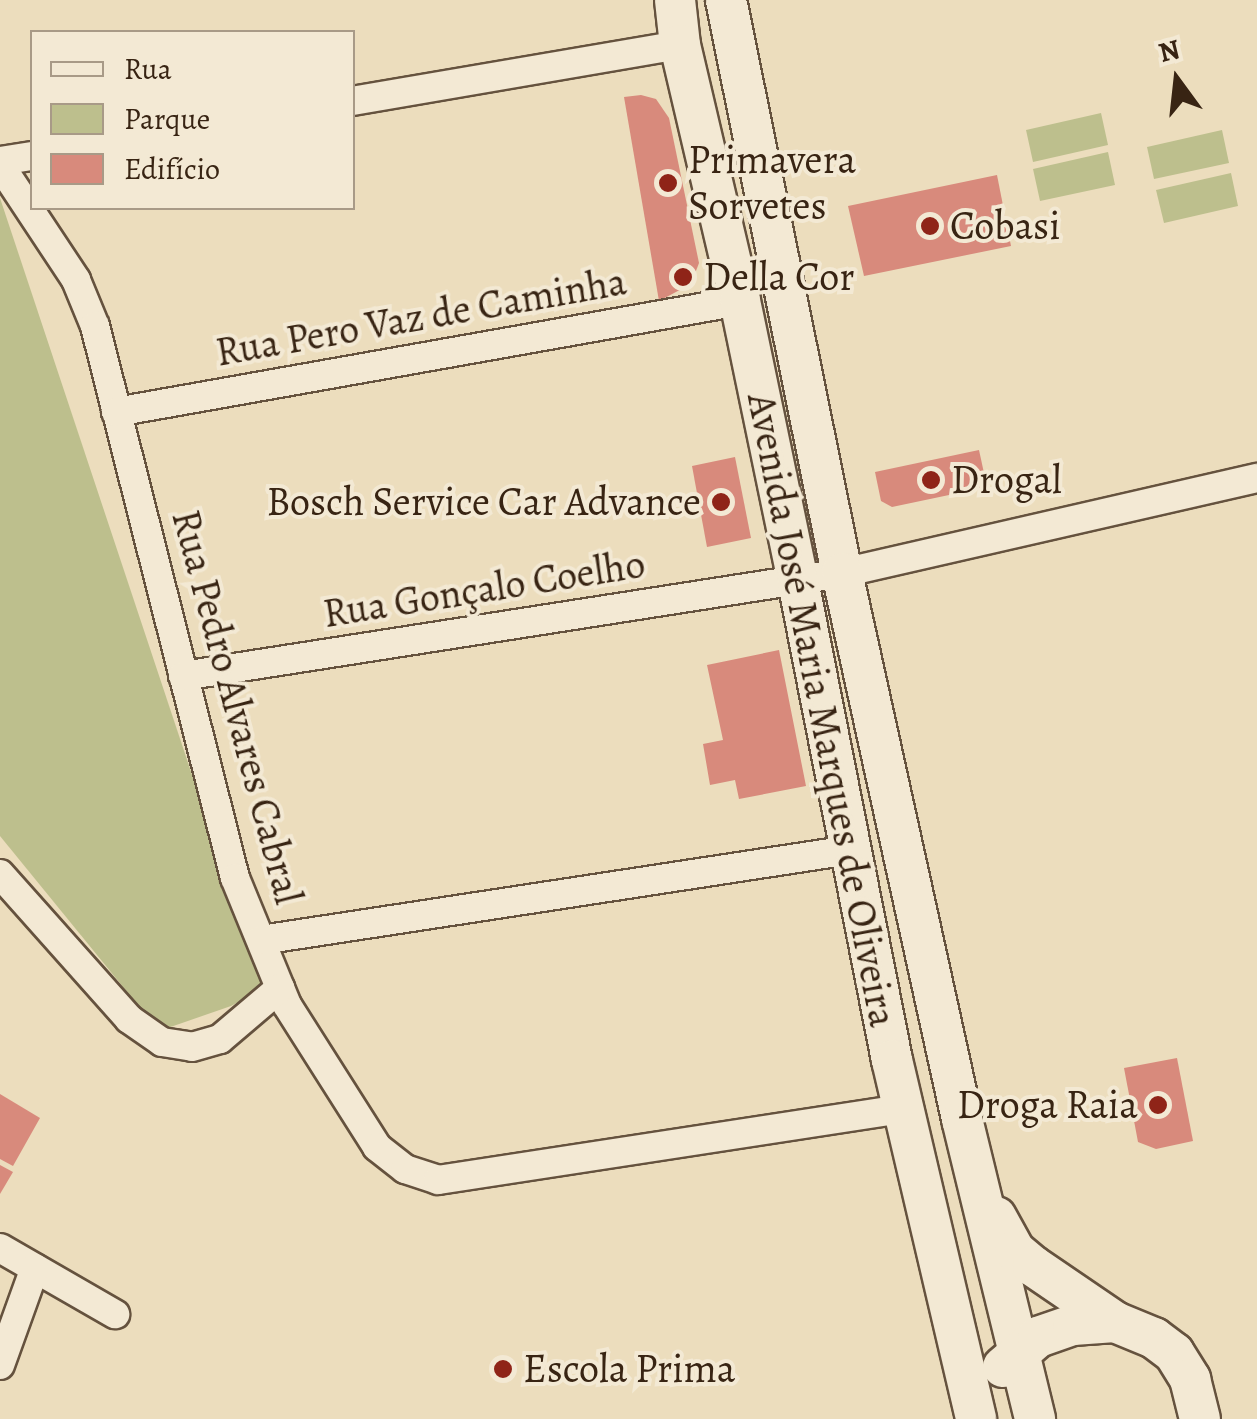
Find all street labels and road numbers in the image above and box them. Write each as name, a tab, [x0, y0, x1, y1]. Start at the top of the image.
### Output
street label: Rua Pero Vaz de Caminha	[212, 257, 630, 377]
street label: Avenida José Maria Marques de Oliveira	[737, 389, 907, 1031]
street label: Rua Pedro Alvares Cabral	[161, 505, 313, 909]
street label: Rua Gonçalo Coelho	[320, 540, 648, 638]

